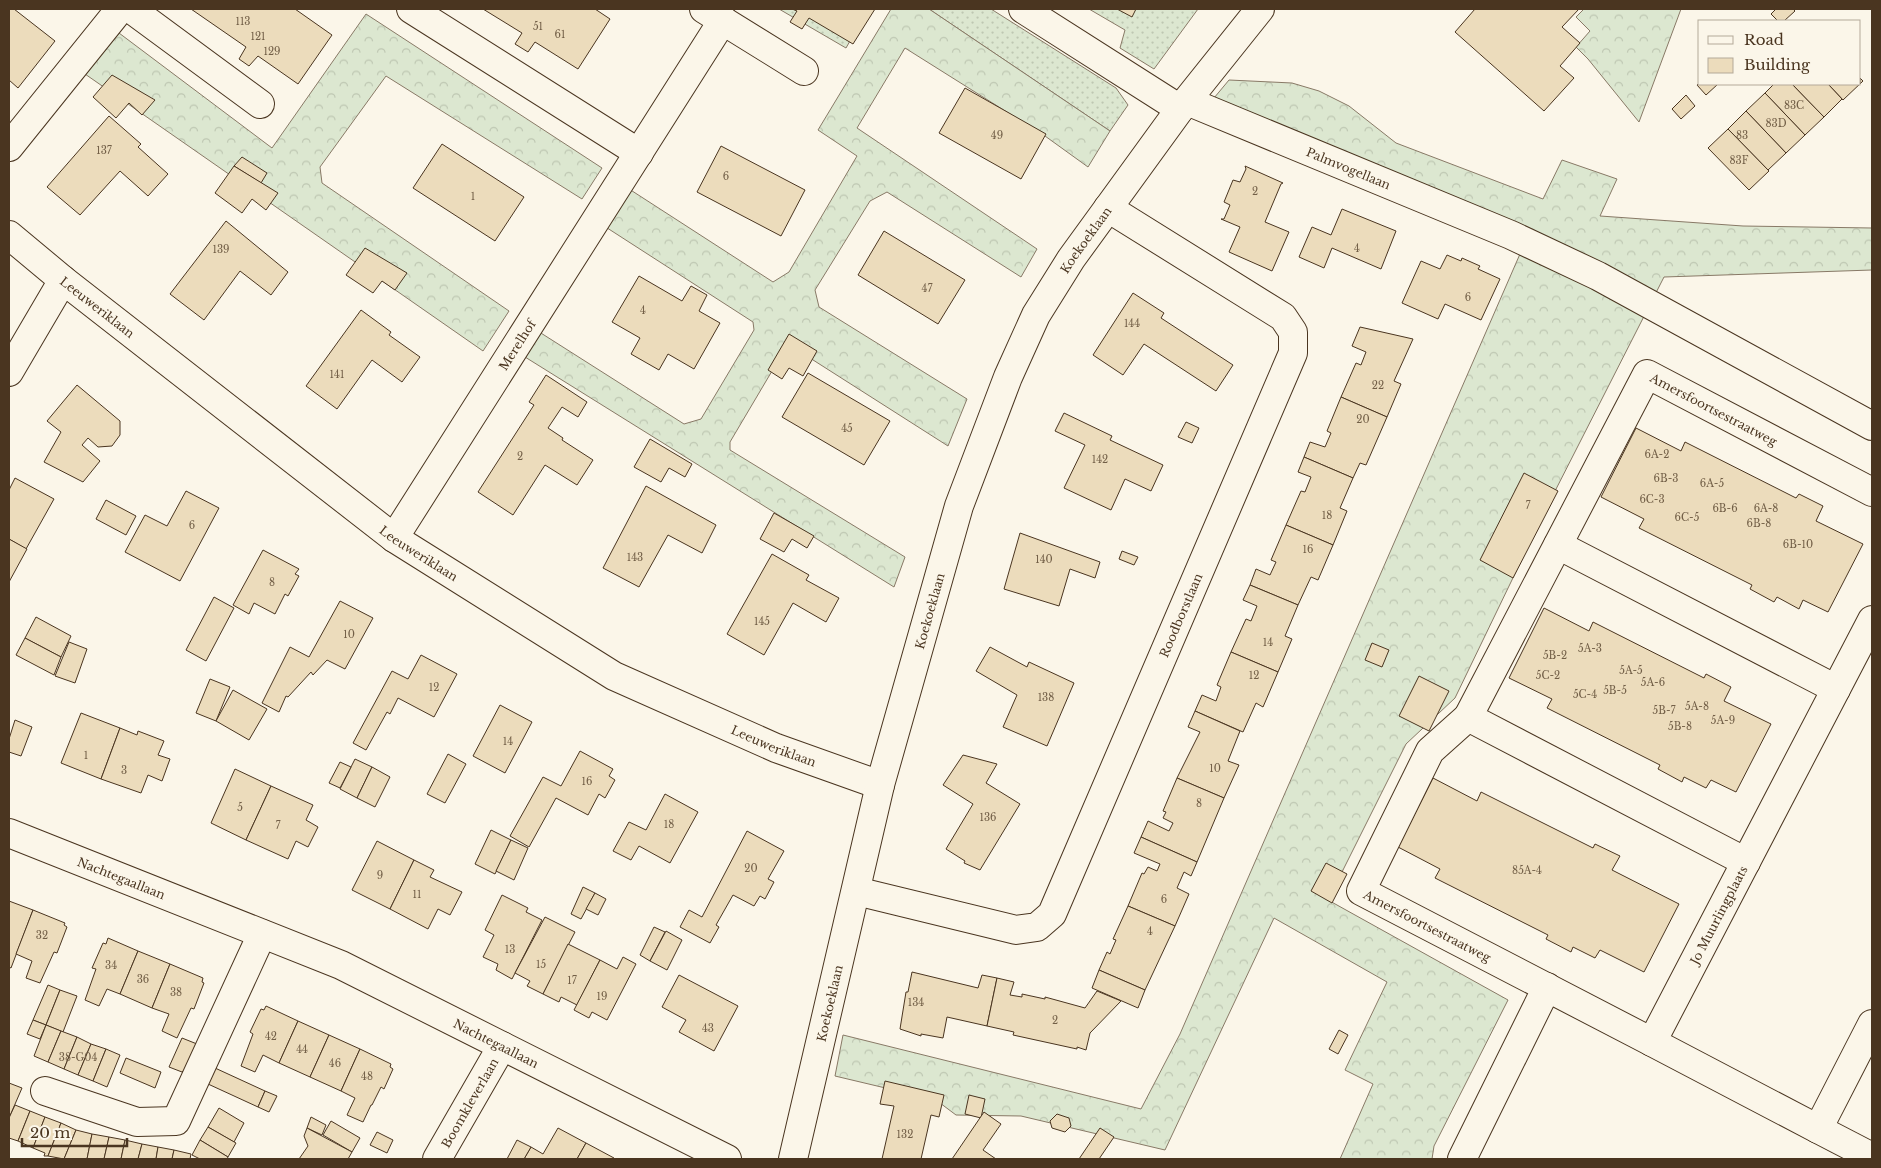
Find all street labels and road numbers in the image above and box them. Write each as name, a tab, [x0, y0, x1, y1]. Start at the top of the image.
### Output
street label: Palmvogellaan	[1304, 144, 1393, 192]
street label: Koekoeklaan	[1057, 203, 1114, 276]
street label: Leeuweriklaan	[57, 273, 138, 341]
street label: Merelhof	[495, 315, 540, 373]
street label: Amersfoortsestraatweg	[1647, 369, 1781, 449]
street label: Leeuweriklaan	[377, 522, 461, 584]
street label: Koekoeklaan	[911, 571, 947, 651]
street label: Roodborstlaan	[1156, 571, 1205, 660]
street label: Leeuweriklaan	[729, 722, 818, 769]
street label: Nachtegaallaan	[75, 854, 167, 902]
street label: Jo Muurlingplaats	[1686, 863, 1750, 968]
street label: Amersfoortsestraatweg	[1361, 886, 1494, 965]
street label: Koekoeklaan	[813, 963, 845, 1043]
street label: Nachtegaallaan	[451, 1015, 541, 1071]
street label: Boomkleverlaan	[438, 1055, 501, 1150]

